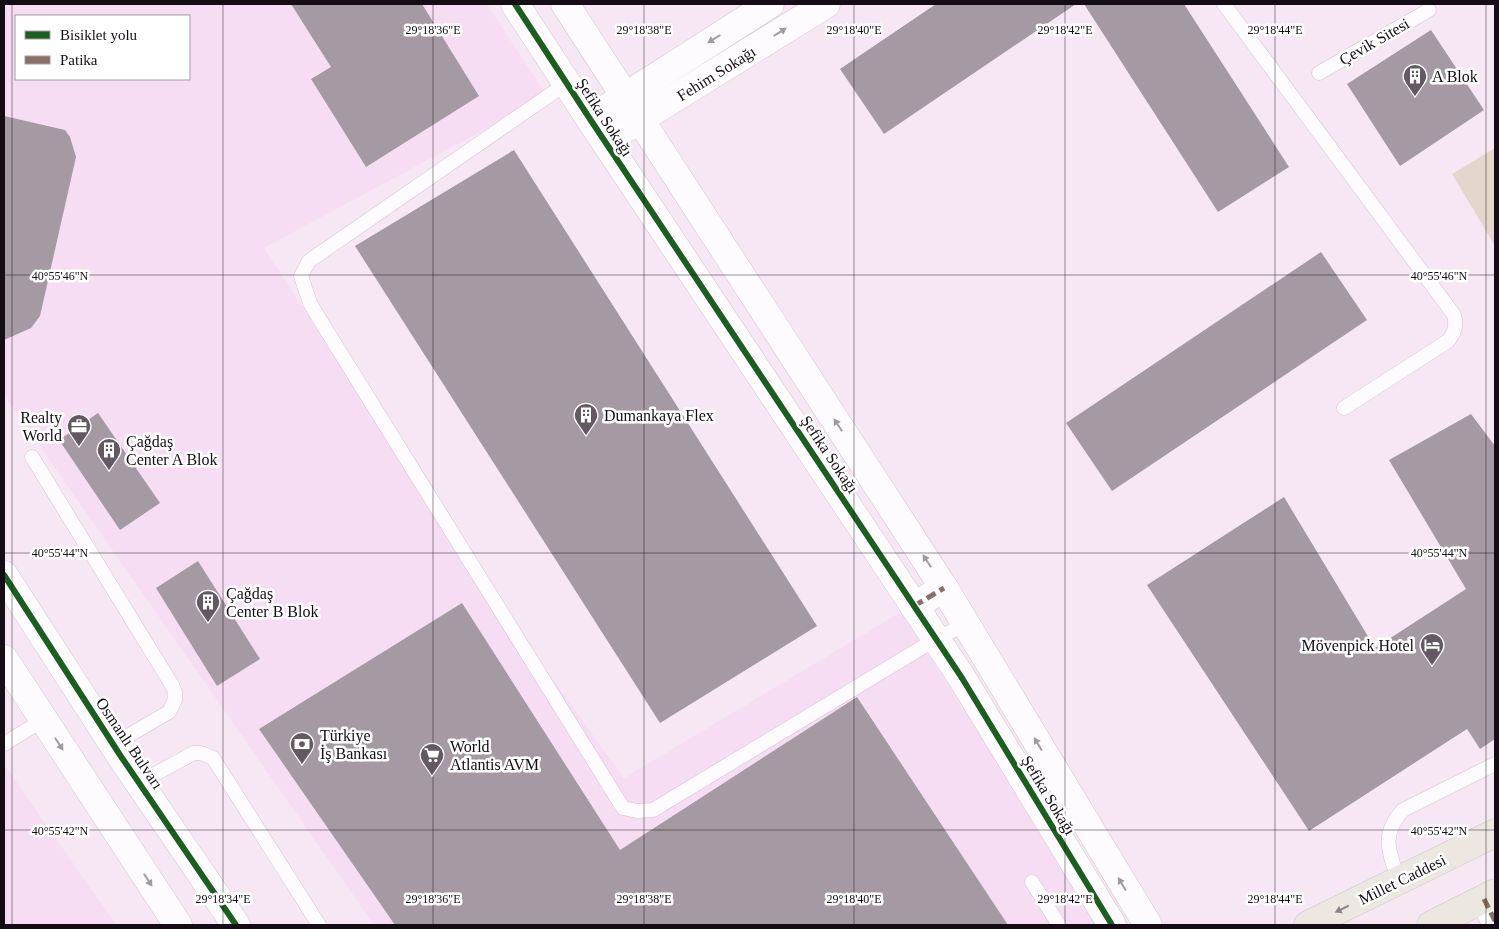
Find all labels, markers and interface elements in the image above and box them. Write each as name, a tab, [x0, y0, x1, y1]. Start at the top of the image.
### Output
street label: Çevik Sitesi	[1336, 14, 1413, 69]
legend	[15, 15, 190, 80]
text: 29°18'36"E	[405, 23, 461, 37]
text: 29°18'38"E	[616, 23, 672, 37]
text: 29°18'40"E	[826, 23, 882, 37]
text: 29°18'42"E	[1037, 23, 1093, 37]
text: 29°18'44"E	[1247, 23, 1303, 37]
text: Bisiklet yolu	[60, 27, 138, 43]
one-way arrow	[774, 28, 787, 37]
one-way arrow	[708, 35, 721, 44]
street label: Fehim Sokağı	[674, 42, 760, 105]
text: Patika	[60, 52, 98, 68]
building icon: A Blok	[1402, 63, 1428, 97]
place label: A Blok	[1432, 68, 1478, 85]
street label: Şefika Sokağı	[572, 75, 636, 160]
text: 40°55'46"N	[32, 269, 89, 283]
text: 40°55'46"N	[1411, 269, 1468, 283]
building icon: Dumankaya Flex	[573, 402, 599, 436]
place label: Dumankaya Flex	[604, 407, 714, 425]
place label: Realty World	[20, 409, 62, 444]
street label: Şefika Sokağı	[797, 412, 862, 497]
office icon: Realty World	[66, 413, 92, 447]
one-way arrow	[833, 418, 843, 431]
place label: Çağdaş Center A Blok	[126, 433, 218, 468]
building icon: Çağdaş Center A Blok	[96, 437, 122, 471]
text: 40°55'44"N	[32, 546, 89, 560]
text: 40°55'44"N	[1411, 546, 1468, 560]
one-way arrow	[922, 554, 931, 568]
place label: Çağdaş Center B Blok	[226, 585, 318, 620]
building icon: Çağdaş Center B Blok	[195, 589, 221, 623]
hotel icon: Mövenpick Hotel	[1419, 632, 1445, 666]
place label: Mövenpick Hotel	[1302, 637, 1415, 655]
street label: Osmanlı Bulvarı	[93, 694, 167, 793]
place label: Türkiye İş Bankası	[320, 727, 388, 763]
bank icon: Türkiye İş Bankası	[289, 731, 315, 765]
one-way arrow	[54, 737, 64, 751]
place label: World Atlantis AVM	[450, 738, 539, 773]
one-way arrow	[1034, 738, 1043, 751]
supermarket icon: World Atlantis AVM	[419, 742, 445, 776]
street label: Şefika Sokağı	[1017, 753, 1079, 839]
text: 40°55'42"N	[32, 824, 89, 838]
text: 40°55'42"N	[1411, 824, 1468, 838]
street label: Millet Caddesi	[1356, 851, 1449, 908]
one-way arrow	[143, 873, 153, 887]
one-way arrow	[1118, 877, 1127, 890]
text: 29°18'34"E	[195, 892, 251, 906]
text: 29°18'36"E	[405, 892, 461, 906]
text: 29°18'38"E	[616, 892, 672, 906]
text: 29°18'40"E	[826, 892, 882, 906]
text: 29°18'42"E	[1037, 892, 1093, 906]
text: 29°18'44"E	[1247, 892, 1303, 906]
one-way arrow	[1334, 905, 1349, 913]

